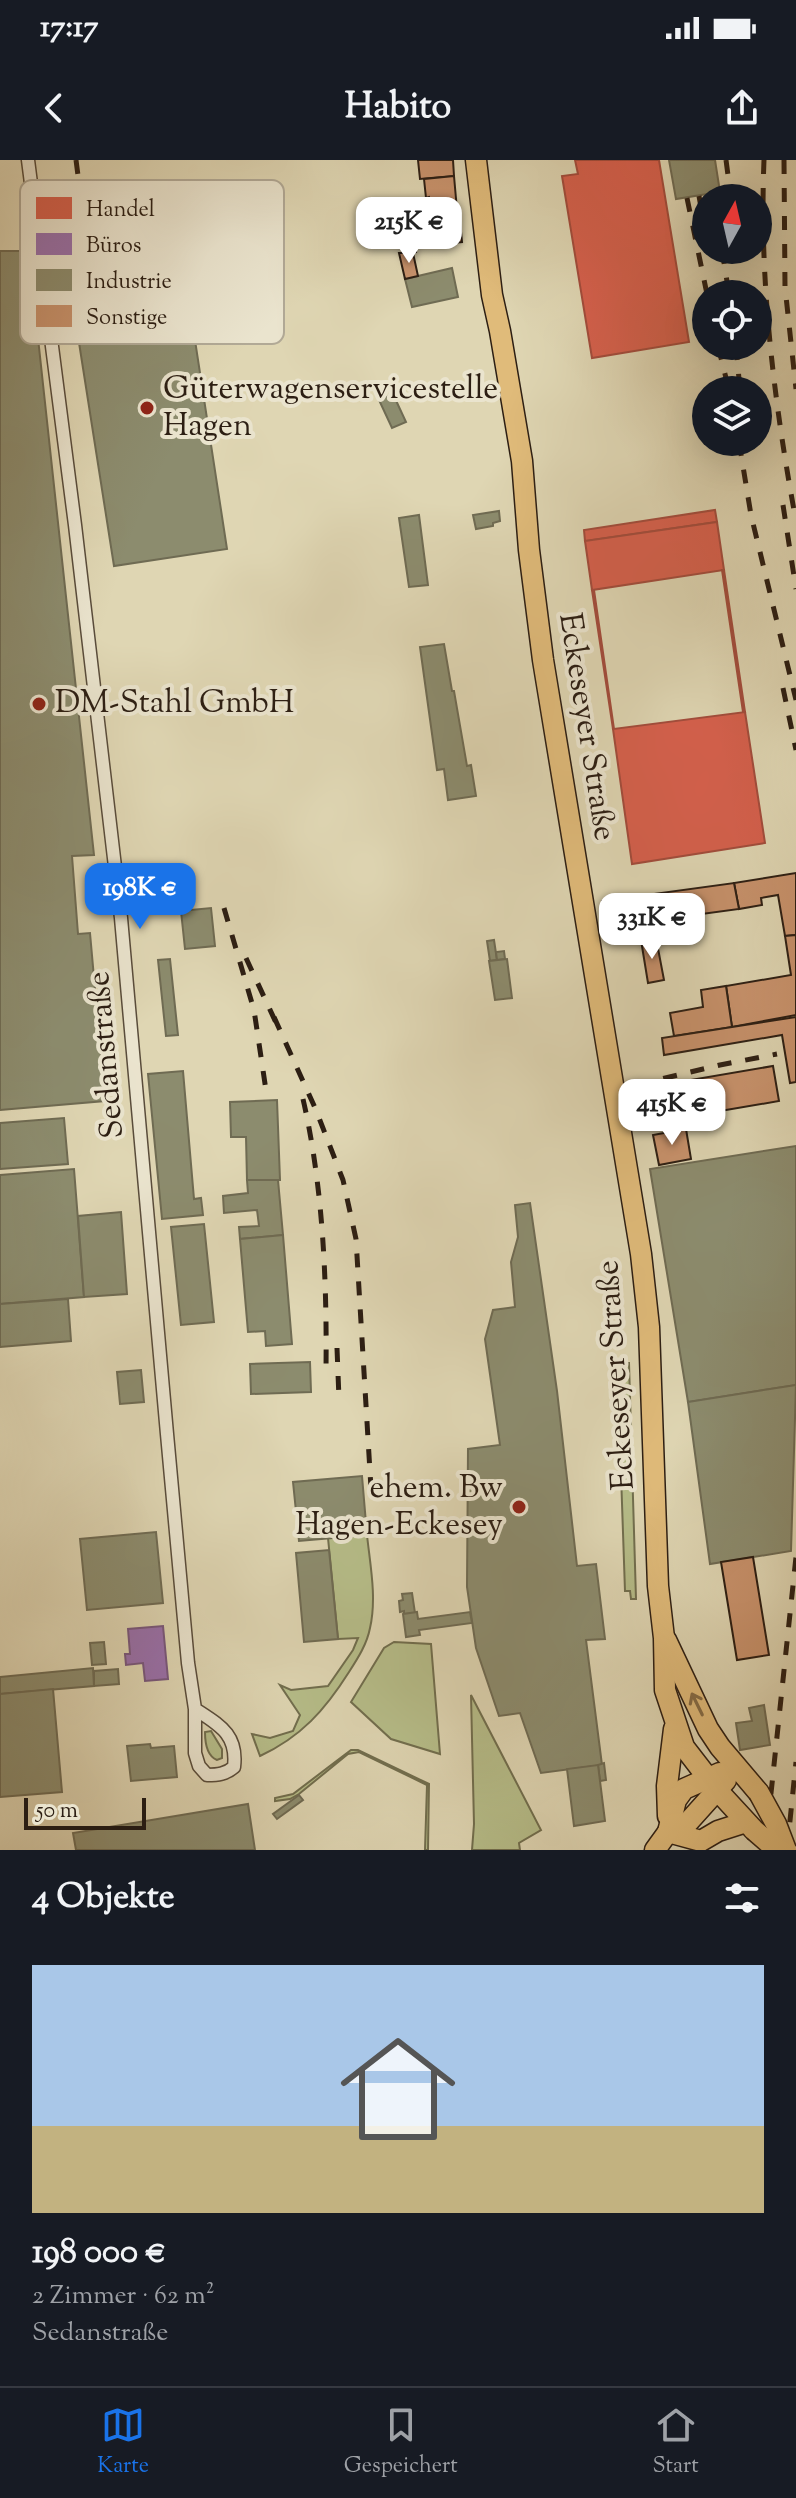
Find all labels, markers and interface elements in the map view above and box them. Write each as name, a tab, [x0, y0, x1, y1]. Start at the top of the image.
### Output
text: 17:17	[40, 7, 98, 50]
text: Habito	[345, 82, 451, 134]
icon: back	[32, 86, 76, 130]
icon: share	[720, 86, 764, 130]
legend	[20, 180, 284, 344]
north arrow	[692, 184, 772, 264]
map controls	[692, 184, 772, 456]
text: Handel	[86, 195, 155, 227]
pin: 215K €	[344, 197, 474, 265]
text: 215K €	[374, 204, 444, 241]
text: Büros	[86, 231, 141, 263]
text: Industrie	[86, 267, 172, 299]
button: locate	[692, 280, 772, 360]
text: Sonstige	[86, 303, 167, 335]
place label: Güterwagenservicestelle Hagen	[163, 367, 498, 450]
button: layers	[692, 376, 772, 456]
marker: Güterwagenservicestelle Hagen	[138, 399, 156, 417]
street label: Eckeseyer Straße	[545, 610, 627, 844]
place label: DM-Stahl GmbH	[55, 681, 294, 727]
marker: DM-Stahl GmbH	[30, 695, 48, 713]
pin: 198K €	[75, 863, 205, 931]
text: 198K €	[103, 870, 177, 907]
pin: 331K €	[587, 893, 717, 961]
text: 331K €	[617, 900, 687, 937]
street label: Sedanstraße	[77, 969, 137, 1141]
pin: 415K €	[607, 1079, 737, 1147]
text: 415K €	[636, 1086, 708, 1123]
street label: Eckeseyer Straße	[586, 1259, 648, 1491]
place label: ehem. Bw Hagen-Eckesey	[295, 1466, 503, 1549]
marker: ehem. Bw Hagen-Eckesey	[510, 1498, 528, 1516]
one-way arrow	[689, 1692, 704, 1716]
scale bar	[24, 1794, 146, 1830]
text: 50 m	[36, 1796, 78, 1828]
text: 4 Objekte	[32, 1874, 175, 1923]
icon: filters	[720, 1876, 764, 1920]
icon: home	[326, 2017, 470, 2161]
text: 198 000 €	[32, 2229, 166, 2278]
text: 2 Zimmer · 62 m²	[32, 2278, 215, 2315]
text: Sedanstraße	[32, 2315, 168, 2352]
tab: Karte	[97, 2403, 149, 2483]
tab: Gespeichert	[344, 2403, 458, 2483]
tab: Start	[652, 2403, 699, 2483]

